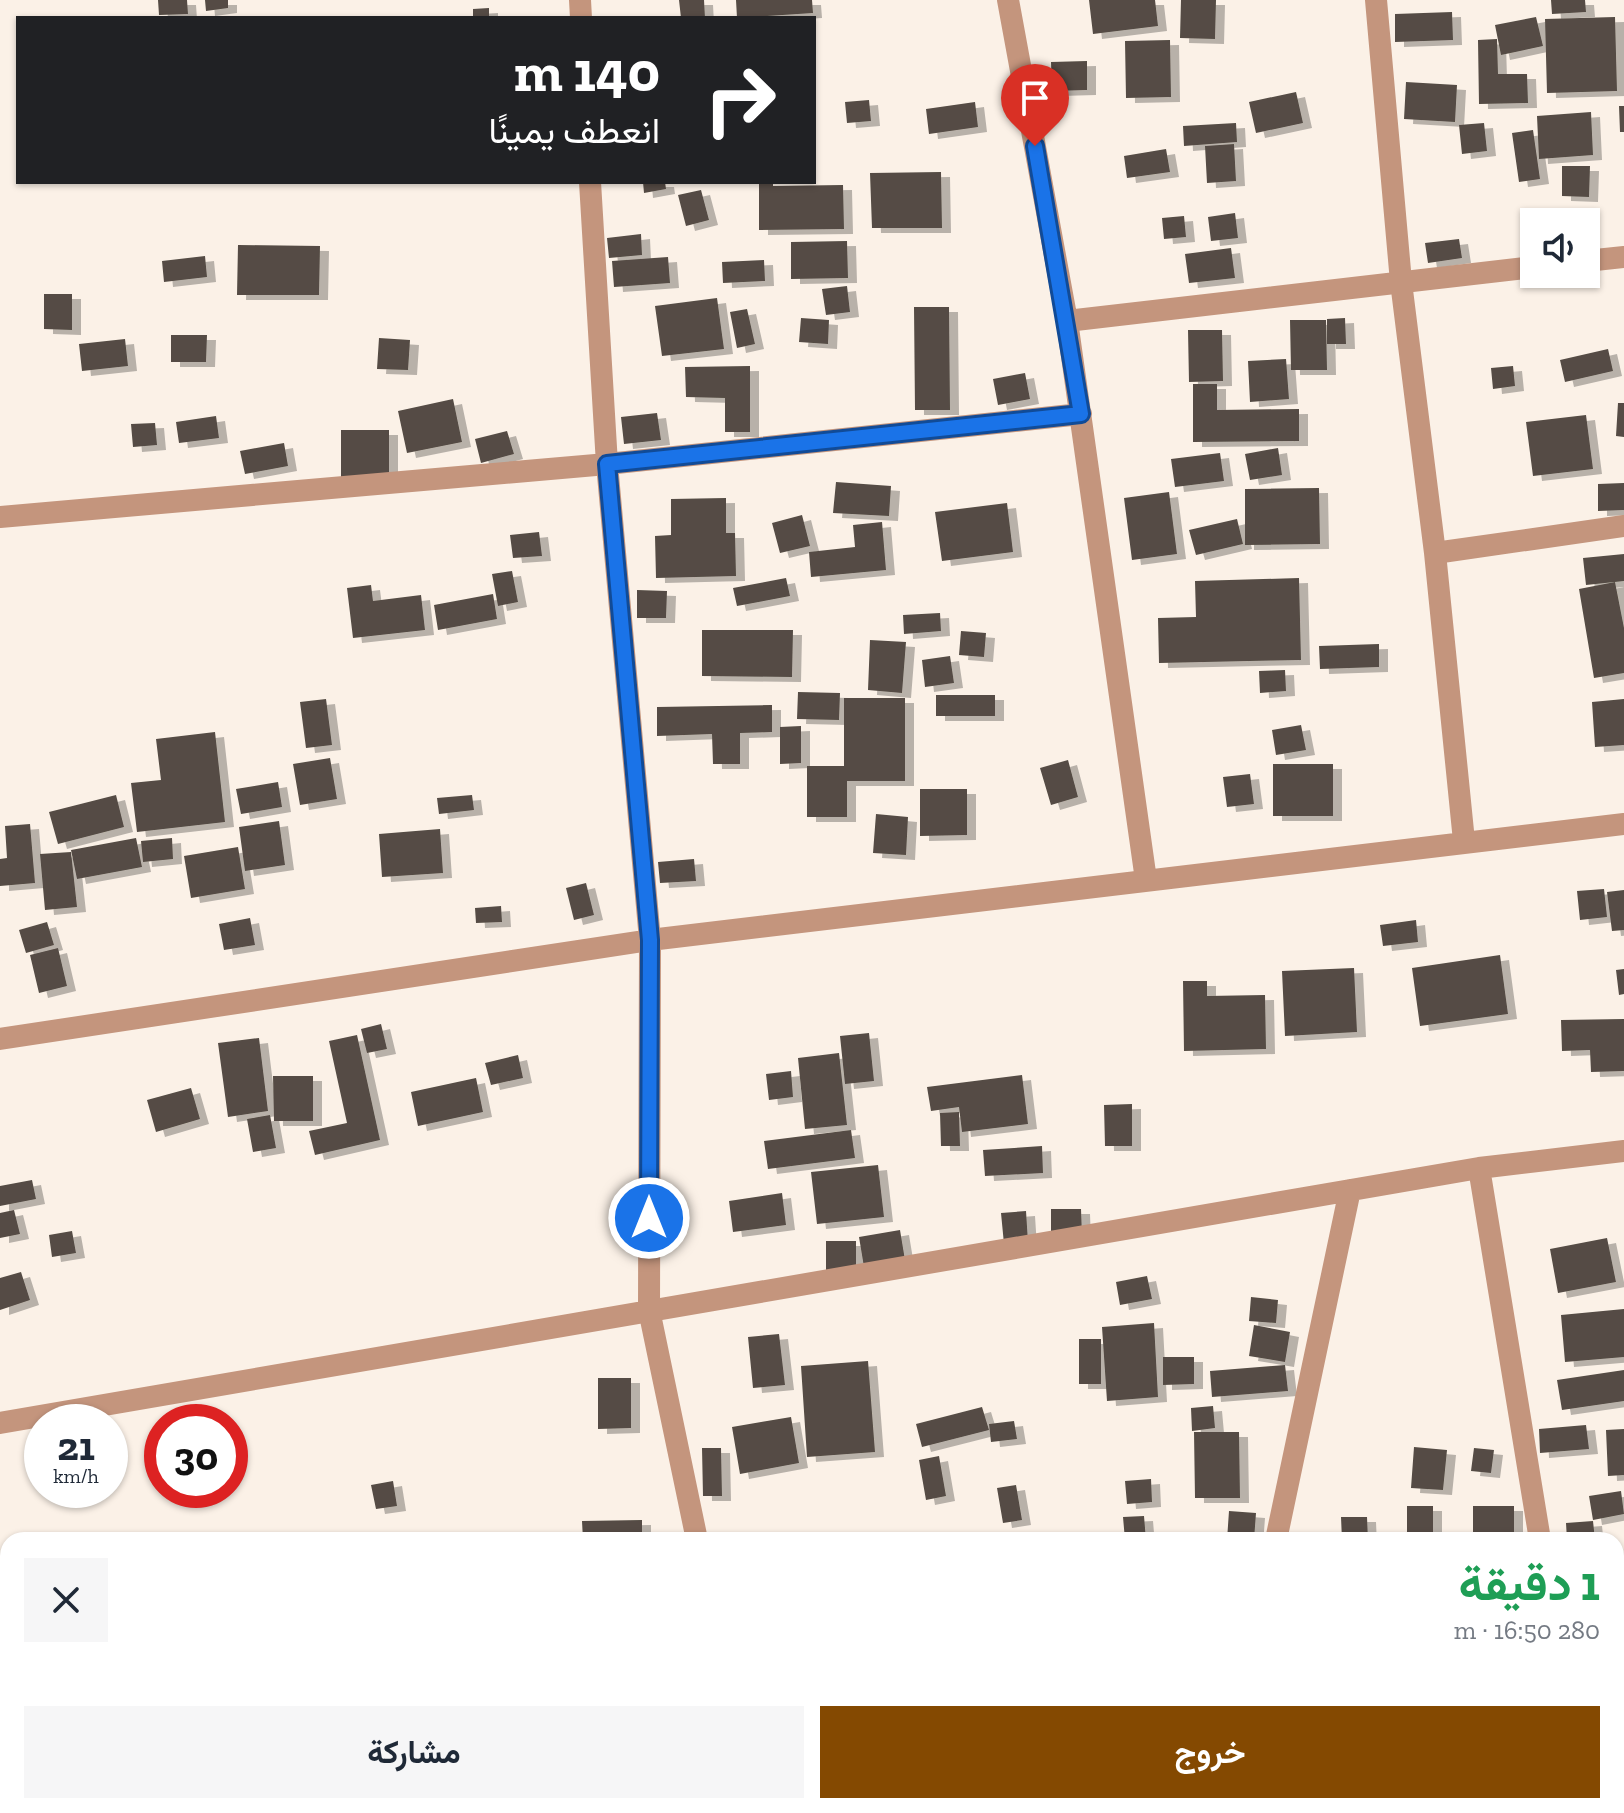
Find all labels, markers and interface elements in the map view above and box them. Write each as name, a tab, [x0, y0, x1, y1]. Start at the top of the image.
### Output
text: 140 m	[514, 38, 660, 105]
icon: right	[688, 48, 792, 152]
pin	[1001, 64, 1069, 146]
icon: arrive	[1013, 76, 1057, 120]
text: انعطف يمينًا	[488, 109, 660, 152]
map controls	[1520, 208, 1600, 288]
button: sound	[1520, 208, 1600, 288]
position arrow	[607, 1176, 691, 1260]
speed limit sign: 30	[144, 1404, 248, 1508]
text: 21	[57, 1422, 95, 1470]
text: km/h	[53, 1464, 99, 1488]
text: 1 دقيقة	[1458, 1555, 1600, 1612]
button: close	[24, 1558, 108, 1642]
text: 280 m · 16:50	[1454, 1614, 1600, 1646]
button: مشاركة	[24, 1706, 804, 1798]
button: خروج	[820, 1706, 1600, 1798]

